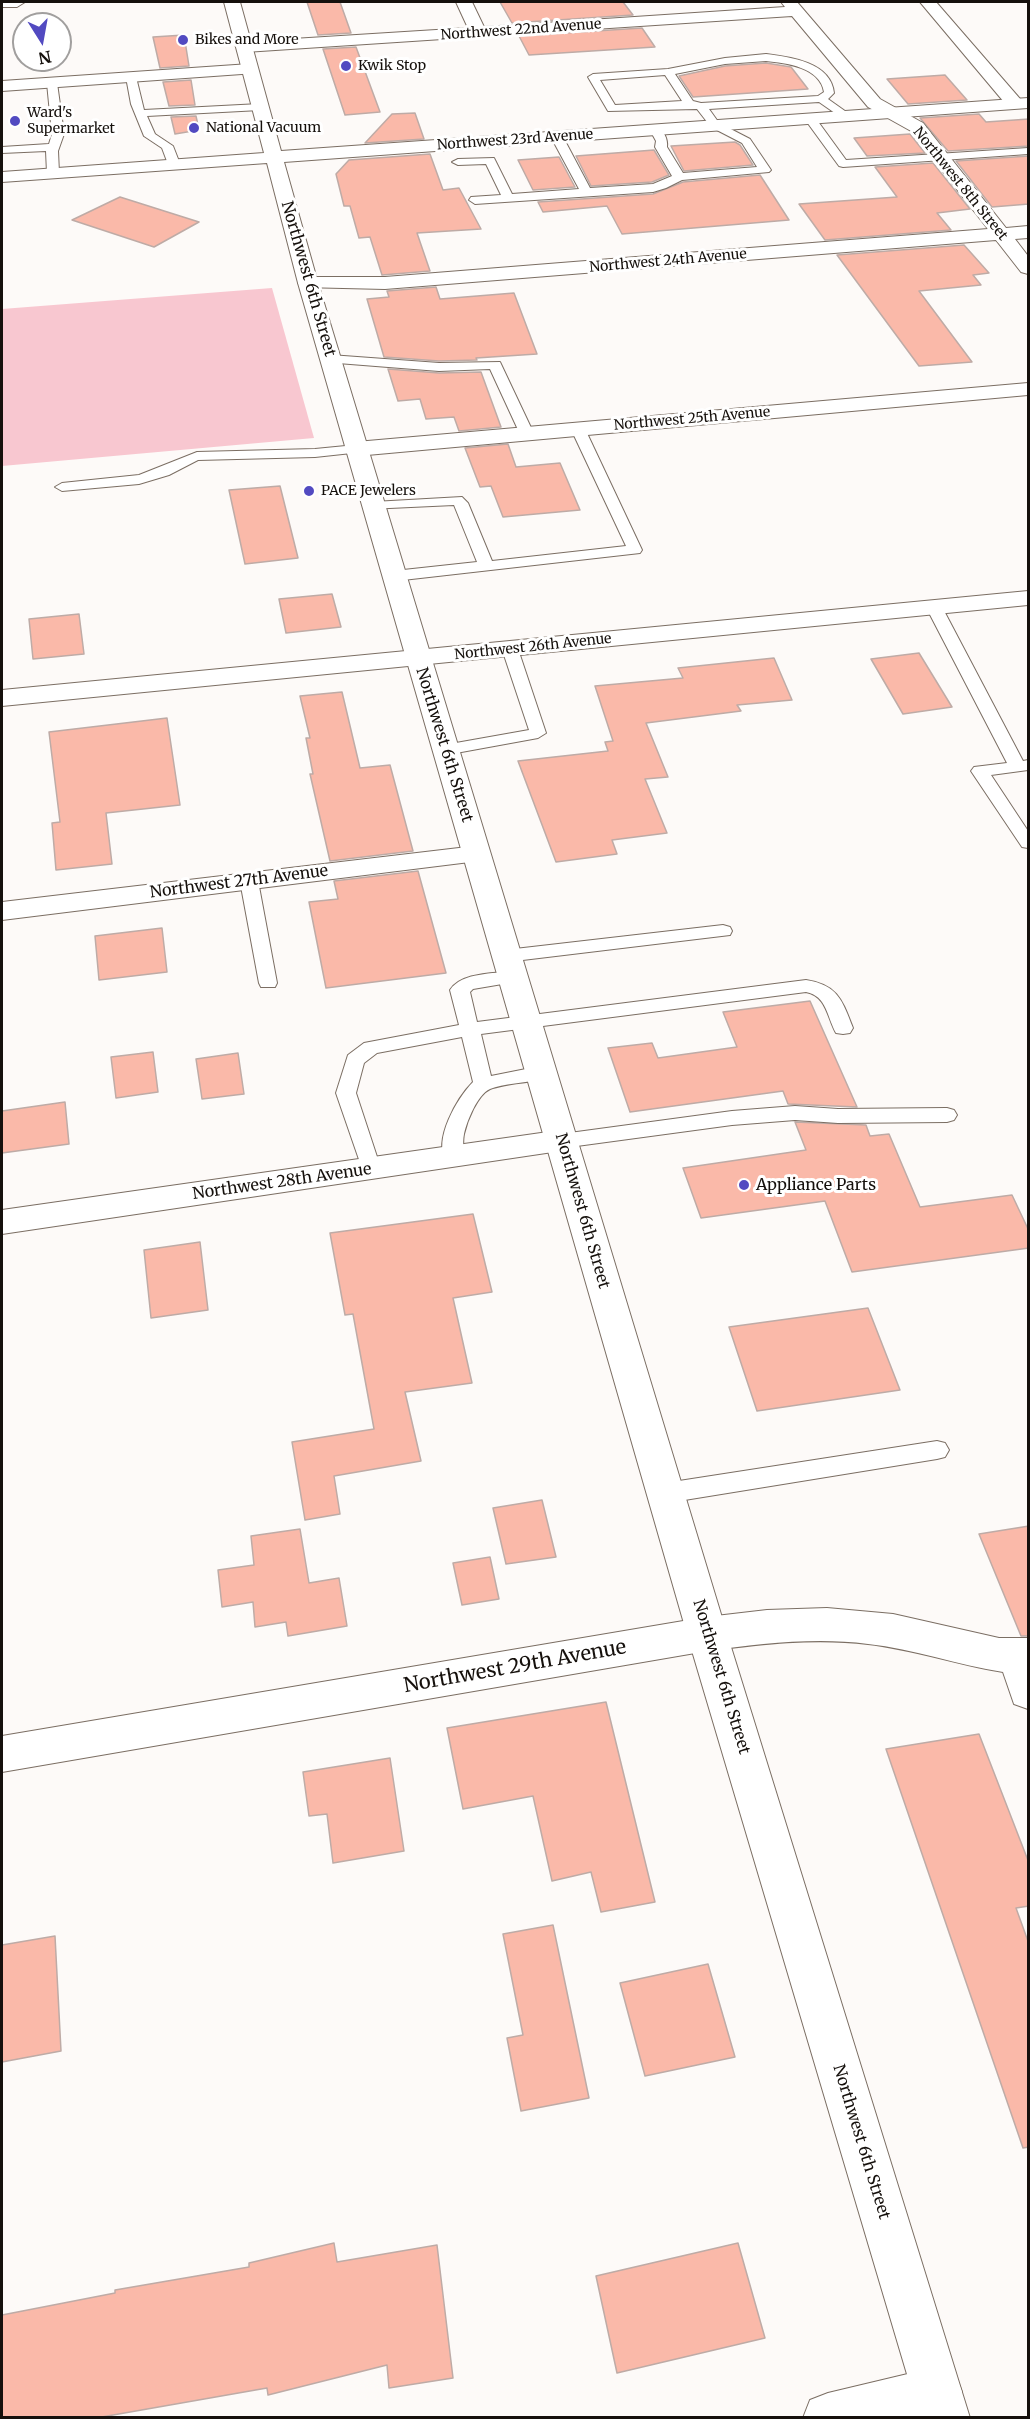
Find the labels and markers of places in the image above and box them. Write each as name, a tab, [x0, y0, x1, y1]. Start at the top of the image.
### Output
place label: Bikes and More	[195, 32, 299, 48]
marker: Bikes and More	[176, 33, 190, 47]
place label: Kwik Stop	[358, 58, 426, 74]
marker: Kwik Stop	[339, 59, 353, 73]
place label: Ward's Supermarket	[27, 105, 115, 138]
marker: Ward's Supermarket	[8, 114, 22, 128]
place label: National Vacuum	[206, 120, 321, 136]
marker: National Vacuum	[187, 121, 201, 135]
place label: PACE Jewelers	[321, 483, 416, 499]
marker: PACE Jewelers	[302, 484, 316, 498]
place label: Appliance Parts	[756, 1175, 876, 1195]
marker: Appliance Parts	[737, 1178, 751, 1192]

